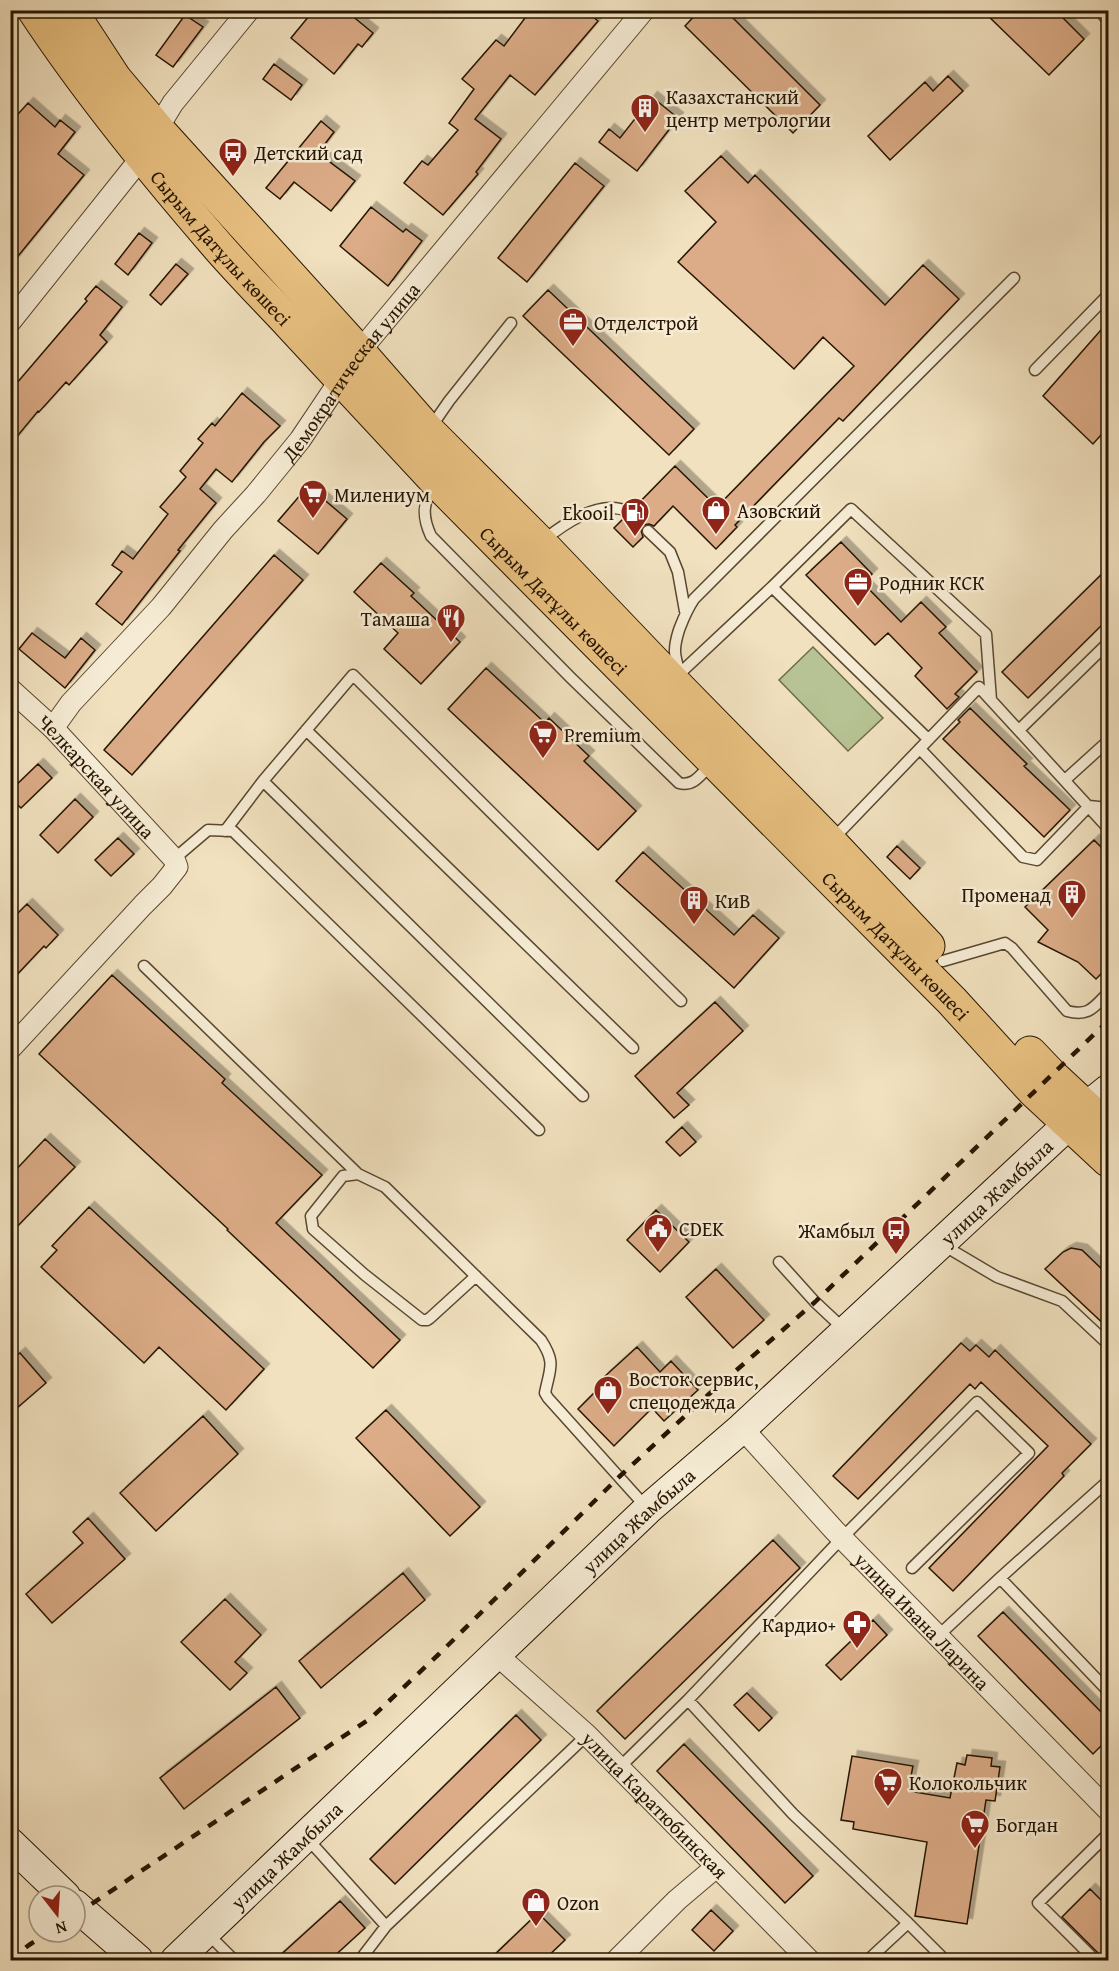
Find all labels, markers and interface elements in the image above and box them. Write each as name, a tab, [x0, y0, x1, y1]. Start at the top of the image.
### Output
place label: Казахстанский центр метрологии	[666, 82, 831, 134]
building icon: Казахстанский центр метрологии	[629, 92, 661, 134]
bus stop icon: Детский сад	[217, 136, 249, 178]
place label: Детский сад	[253, 138, 363, 167]
street label: Сырым Датұлы көшесі	[144, 163, 299, 332]
street label: Демократическая улица	[274, 275, 427, 468]
office icon: Отделстрой	[557, 306, 589, 348]
place label: Отделстрой	[594, 308, 699, 337]
supermarket icon: Милениум	[297, 478, 329, 520]
place label: Милениум	[334, 480, 430, 509]
shop icon: Азовский	[700, 494, 732, 536]
fuel station icon: Ekooil	[619, 496, 651, 538]
place label: Азовский	[737, 496, 821, 525]
place label: Ekooil	[562, 498, 614, 527]
street label: Сырым Датұлы көшесі	[474, 519, 635, 682]
office icon: Родник КСК	[842, 566, 874, 608]
place label: Родник КСК	[879, 568, 985, 597]
restaurant icon: Тамаша	[435, 602, 467, 644]
place label: Тамаша	[361, 604, 430, 633]
street label: Челкарская улица	[32, 707, 163, 845]
supermarket icon: Premium	[527, 718, 559, 760]
place label: Premium	[564, 720, 642, 749]
street label: Сырым Датұлы көшесі	[816, 864, 977, 1027]
building icon: Променад	[1056, 878, 1088, 920]
place label: Променад	[961, 880, 1051, 909]
building icon: КиВ	[678, 884, 710, 926]
place label: КиВ	[715, 886, 751, 915]
street label: улица Жамбыла	[932, 1131, 1059, 1252]
public building icon: CDEK	[642, 1212, 674, 1254]
place label: CDEK	[679, 1214, 724, 1243]
bus stop icon: Жамбыл	[880, 1214, 912, 1256]
place label: Жамбыл	[797, 1216, 875, 1245]
place label: Восток сервис, спецодежда	[629, 1364, 759, 1416]
shop icon: Восток сервис, спецодежда	[592, 1374, 624, 1416]
street label: улица Жамбыла	[574, 1460, 701, 1580]
street label: улица Ивана Ларина	[848, 1544, 997, 1696]
pharmacy icon: Кардио+	[841, 1608, 873, 1650]
place label: Кардио+	[762, 1610, 836, 1639]
street label: улица Каратюбинская	[575, 1723, 735, 1885]
supermarket icon: Колокольчик	[872, 1766, 904, 1808]
place label: Колокольчик	[909, 1768, 1027, 1797]
street label: улица Жамбыла	[223, 1794, 349, 1916]
supermarket icon: Богдан	[959, 1808, 991, 1850]
place label: Богдан	[996, 1810, 1058, 1839]
north arrow	[27, 1884, 87, 1944]
shop icon: Ozon	[520, 1886, 552, 1928]
place label: Ozon	[557, 1888, 599, 1917]
text: N	[52, 1915, 70, 1941]

